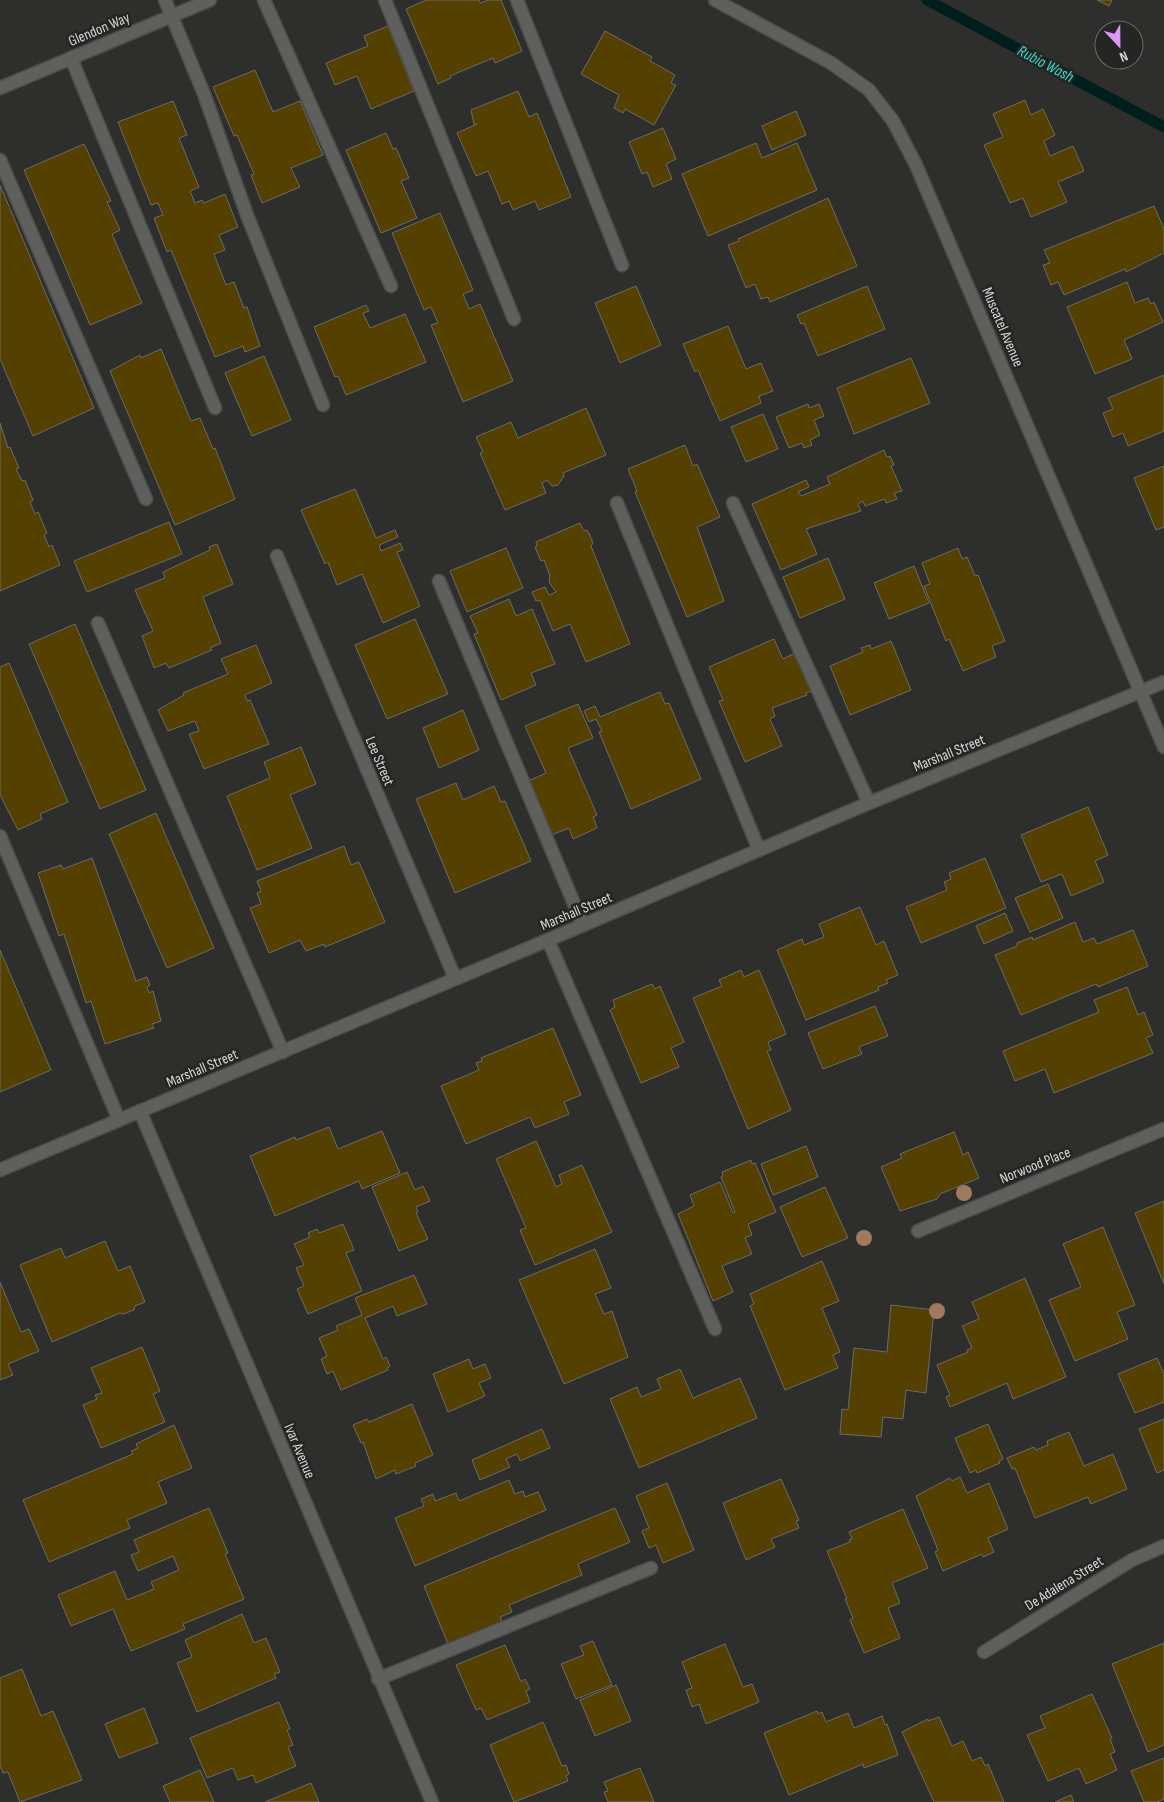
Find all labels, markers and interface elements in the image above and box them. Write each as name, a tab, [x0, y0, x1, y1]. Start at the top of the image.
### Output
street label: Glendon Way	[66, 8, 133, 51]
north arrow	[1094, 20, 1144, 70]
water label: Rubio Wash	[1014, 42, 1077, 87]
text: N	[1117, 47, 1130, 66]
street label: Muscatel Avenue	[977, 285, 1028, 370]
street label: Marshall Street	[910, 730, 988, 777]
street label: Lee Street	[361, 734, 399, 789]
street label: Marshall Street	[538, 888, 615, 935]
street label: Marshall Street	[164, 1045, 241, 1092]
street label: Norwood Place	[997, 1143, 1073, 1188]
street label: Ivar Avenue	[280, 1421, 320, 1481]
street label: De Adalena Street	[1021, 1552, 1107, 1615]

